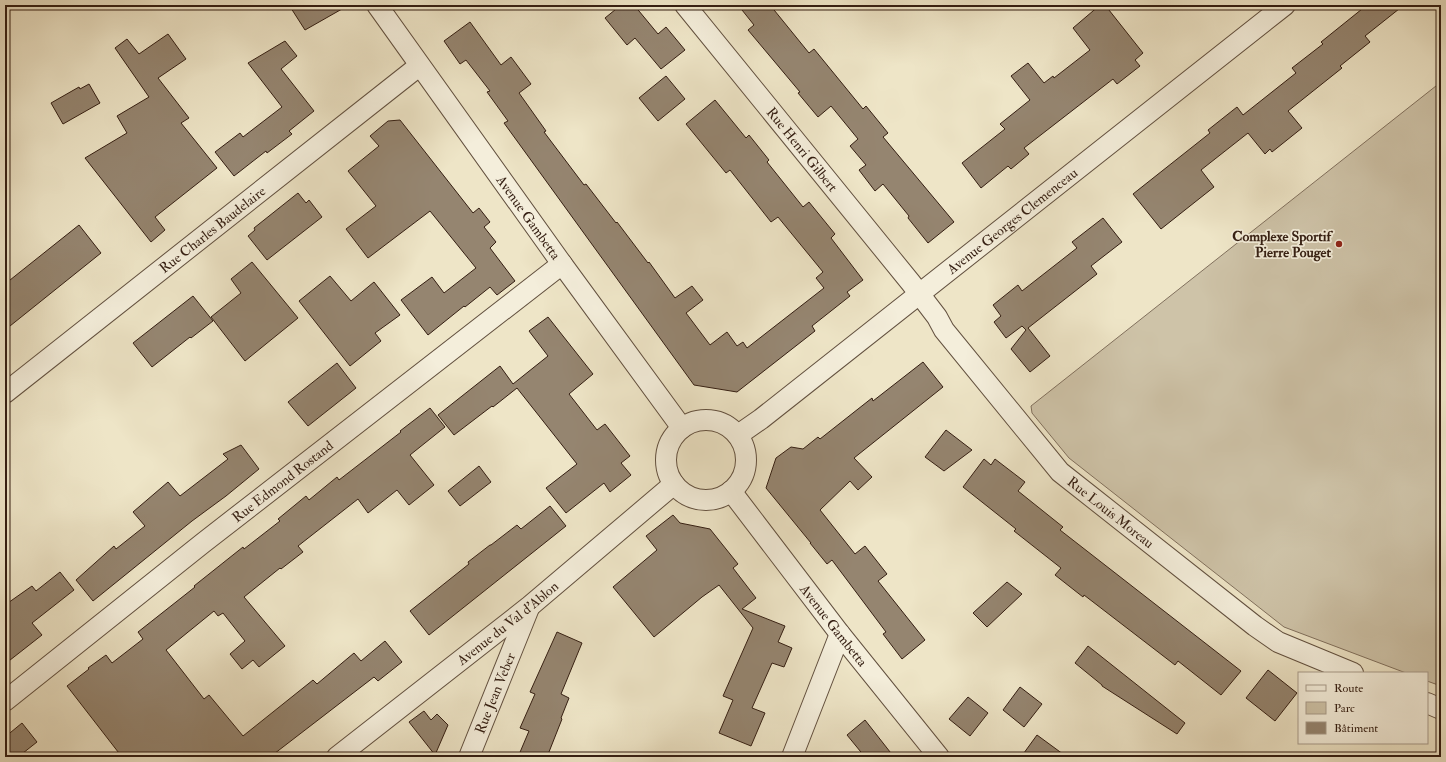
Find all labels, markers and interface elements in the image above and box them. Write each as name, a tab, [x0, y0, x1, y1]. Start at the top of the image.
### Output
street label: Rue Henri Gilbert	[763, 104, 842, 195]
street label: Avenue Georges Clemenceau	[943, 164, 1081, 278]
street label: Avenue Gambetta	[492, 171, 565, 263]
street label: Rue Charles Baudelaire	[156, 182, 269, 277]
place label: Complexe Sportif Pierre Pouget	[1232, 228, 1333, 262]
marker: Complexe Sportif Pierre Pouget	[1334, 239, 1344, 249]
street label: Rue Edmond Rostand	[229, 437, 337, 526]
street label: Rue Louis Moreau	[1064, 473, 1158, 552]
street label: Avenue du Val d'Ablon	[453, 577, 562, 669]
street label: Avenue Gambetta	[796, 580, 871, 670]
street label: Rue Jean Veber	[471, 649, 519, 736]
legend	[1298, 672, 1428, 744]
text: Route	[1334, 681, 1363, 696]
text: Parc	[1334, 701, 1355, 716]
text: Bâtiment	[1334, 721, 1378, 736]

